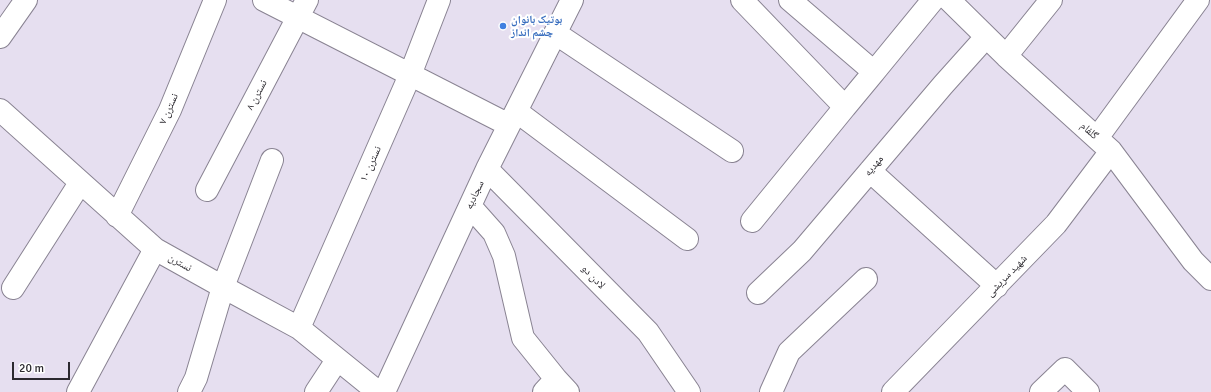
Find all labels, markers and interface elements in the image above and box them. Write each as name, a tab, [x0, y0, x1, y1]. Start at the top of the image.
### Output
place label: بوتیک بانوان چشم انداز	[511, 13, 562, 39]
marker: بوتیک بانوان چشم انداز	[498, 21, 508, 31]
street label: نسترن ۸	[244, 78, 270, 112]
street label: نسترن ۷	[156, 91, 182, 127]
street label: گلفام	[1077, 120, 1101, 142]
street label: نسترن ۱۰	[357, 144, 385, 184]
street label: مهدیه	[861, 153, 887, 179]
street label: سجادیه	[463, 178, 487, 212]
street label: نسترن	[166, 251, 194, 275]
street label: شهید سریشی	[984, 252, 1030, 300]
street label: لادن دو	[578, 262, 608, 292]
scale bar	[14, 354, 72, 380]
text: 20 m	[19, 361, 44, 376]

